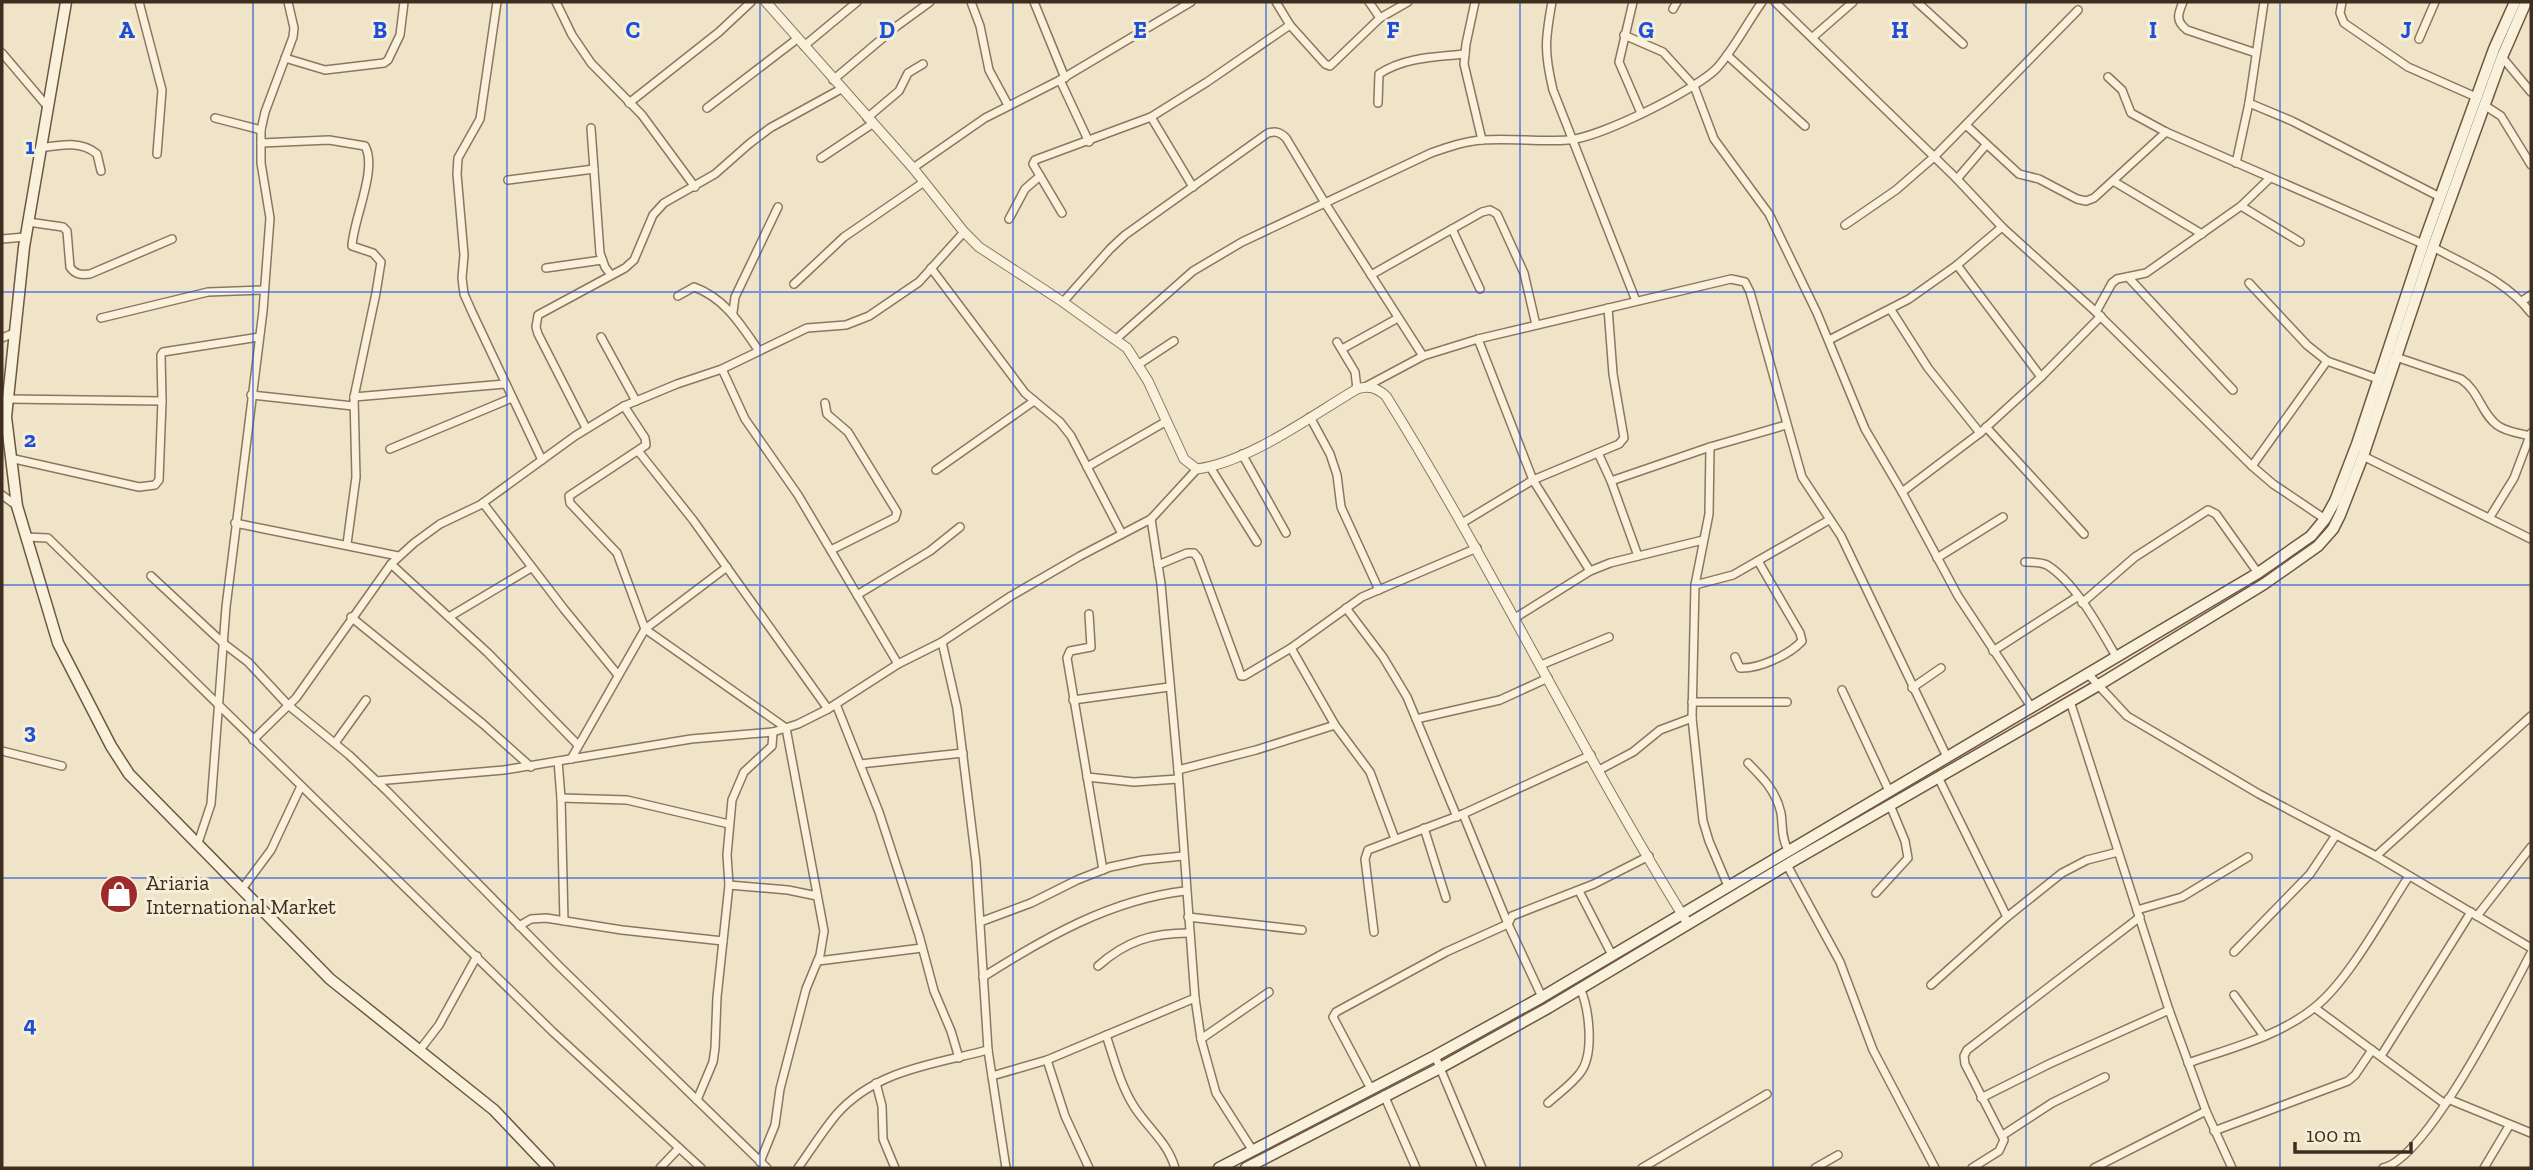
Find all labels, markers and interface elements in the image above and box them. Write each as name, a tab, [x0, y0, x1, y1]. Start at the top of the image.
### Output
text: A	[119, 16, 135, 44]
text: B	[373, 16, 387, 44]
text: C	[626, 16, 640, 44]
text: D	[879, 16, 895, 44]
text: E	[1133, 16, 1147, 44]
text: F	[1386, 16, 1400, 44]
text: G	[1638, 16, 1654, 44]
text: H	[1891, 16, 1909, 44]
text: I	[2149, 16, 2157, 44]
text: J	[2400, 16, 2412, 44]
text: 1	[25, 132, 35, 160]
text: 2	[24, 425, 36, 453]
text: 3	[24, 717, 36, 745]
place label: Ariaria International Market	[146, 870, 336, 919]
shop icon: Ariaria International Market	[98, 873, 140, 915]
text: 4	[23, 1010, 37, 1038]
scale bar	[2295, 1110, 2410, 1154]
text: 100 m	[2306, 1122, 2361, 1147]

